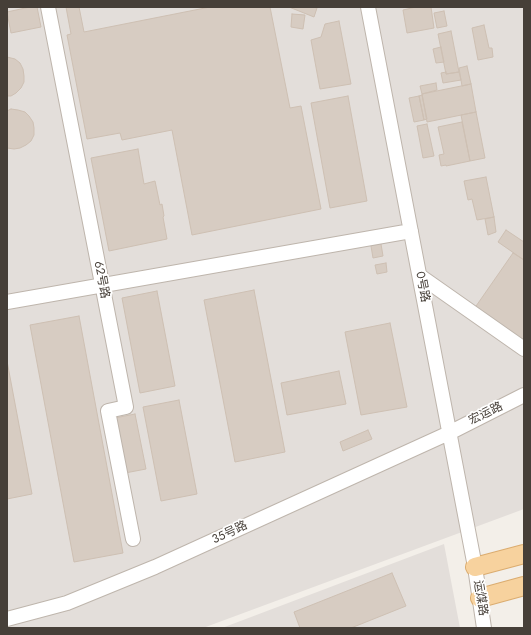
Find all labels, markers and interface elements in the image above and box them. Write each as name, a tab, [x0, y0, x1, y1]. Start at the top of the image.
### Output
street label: 62号路	[90, 260, 112, 300]
street label: 0号路	[412, 270, 432, 304]
street label: 宏运路	[467, 400, 505, 428]
street label: 35号路	[210, 519, 250, 547]
street label: 运煤路	[470, 579, 490, 617]

